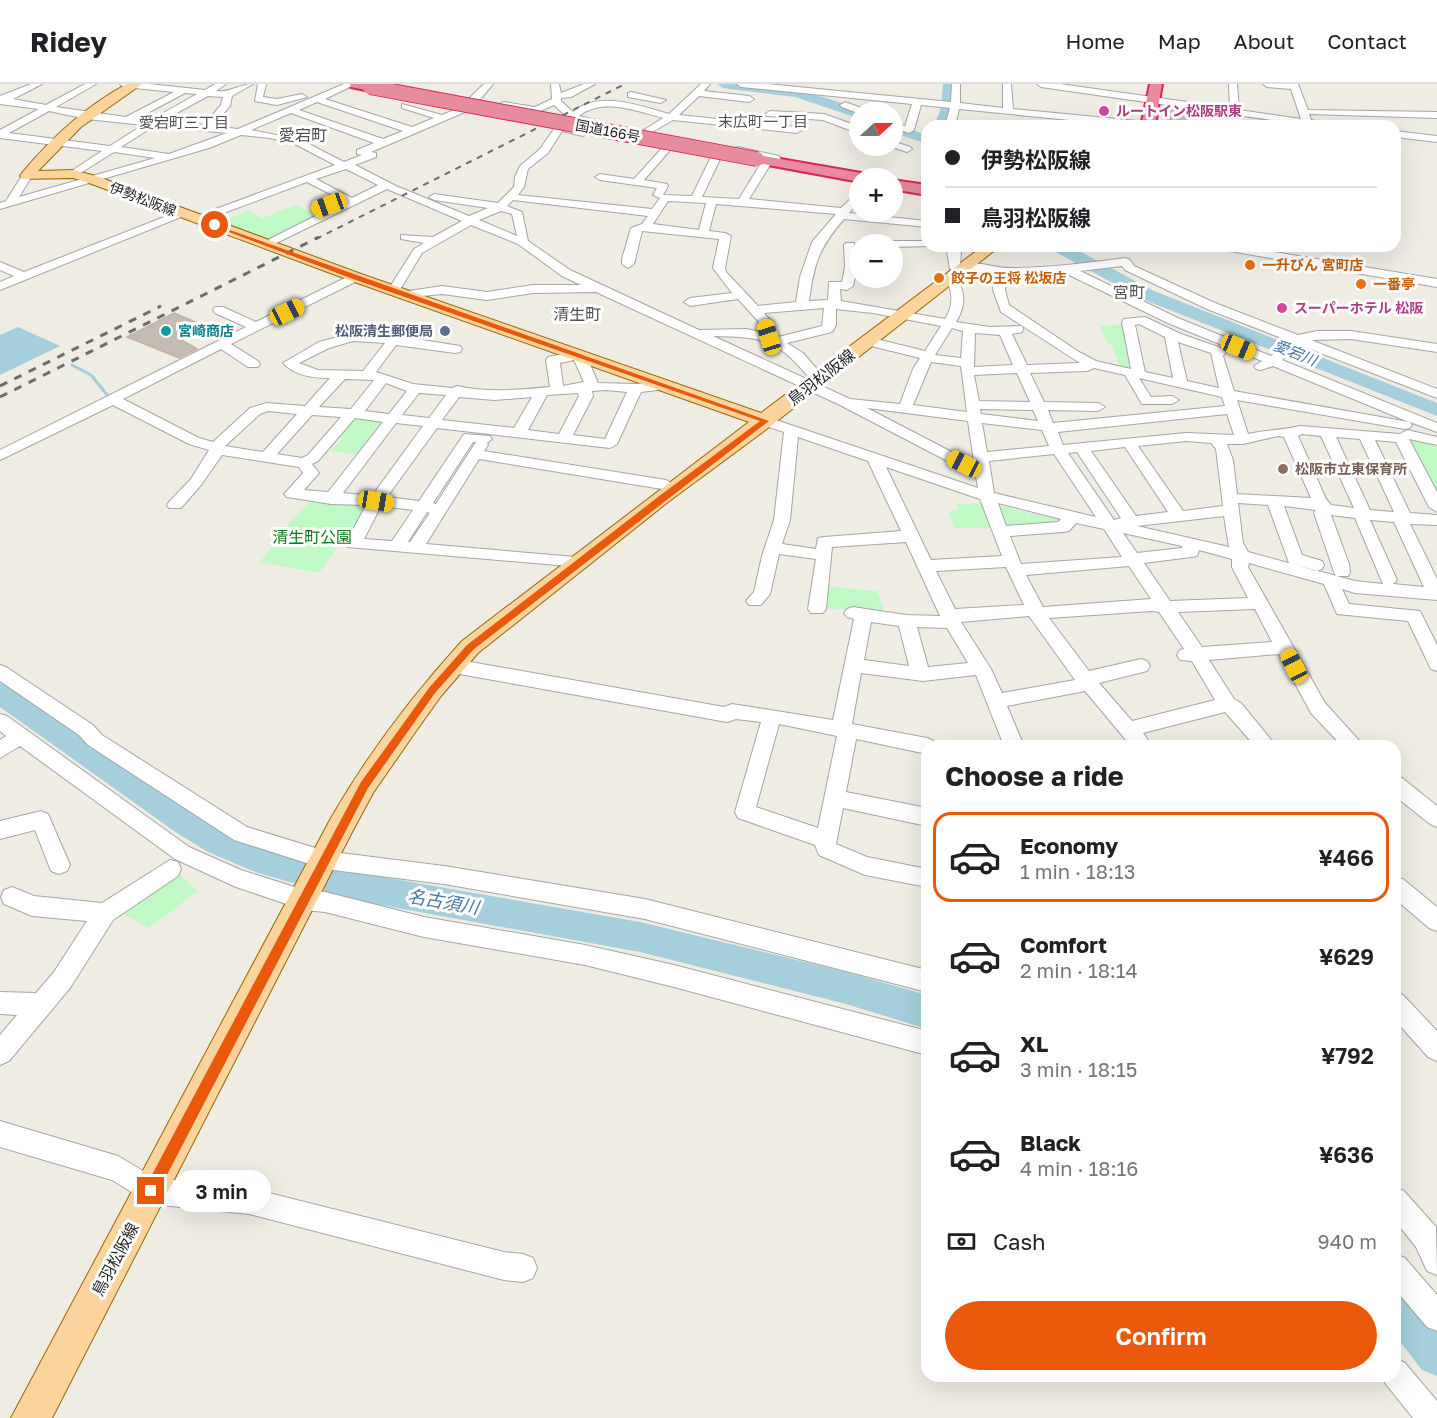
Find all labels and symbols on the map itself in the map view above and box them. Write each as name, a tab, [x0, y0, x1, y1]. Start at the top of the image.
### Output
north arrow	[849, 102, 903, 156]
place label: ルートイン松阪駅東	[1116, 102, 1242, 119]
marker: ルートイン松阪駅東	[1097, 104, 1111, 118]
district label: 末広町一丁目	[718, 112, 808, 130]
district label: 愛宕町三丁目	[139, 113, 229, 131]
street label: 国道166号	[574, 116, 642, 145]
district label: 愛宕町	[279, 125, 327, 145]
street label: 伊勢松阪線	[107, 178, 179, 219]
car	[309, 190, 349, 220]
route start	[201, 211, 228, 238]
place label: 一升びん 宮町店	[1262, 256, 1364, 273]
marker: 一升びん 宮町店	[1243, 258, 1257, 272]
place label: 餃子の王将 松坂店	[951, 269, 1067, 286]
marker: 餃子の王将 松坂店	[932, 271, 946, 285]
place label: 一番亭	[1373, 275, 1415, 292]
marker: 一番亭	[1354, 277, 1368, 291]
district label: 宮町	[1113, 282, 1145, 302]
car	[267, 296, 307, 328]
place label: スーパーホテル 松阪	[1294, 299, 1423, 316]
marker: スーパーホテル 松阪	[1275, 301, 1289, 315]
district label: 清生町	[553, 304, 601, 324]
car	[755, 317, 783, 357]
place label: 宮崎商店	[178, 322, 234, 339]
place label: 松阪清生郵便局	[335, 322, 433, 339]
marker: 宮崎商店	[159, 324, 173, 338]
marker: 松阪清生郵便局	[438, 324, 452, 338]
car	[1218, 332, 1258, 362]
water label: 愛宕川	[1271, 335, 1321, 370]
street label: 鳥羽松阪線	[783, 344, 859, 410]
car	[944, 448, 984, 480]
place label: 松阪市立東保育所	[1295, 460, 1407, 477]
marker: 松阪市立東保育所	[1276, 462, 1290, 476]
car	[357, 489, 395, 513]
park label: 清生町公園	[272, 527, 352, 547]
car	[1278, 646, 1310, 686]
water label: 名古須川	[406, 884, 483, 918]
callout: 3 min	[172, 1170, 271, 1212]
route end	[137, 1177, 164, 1204]
street label: 鳥羽松阪線	[87, 1219, 143, 1299]

